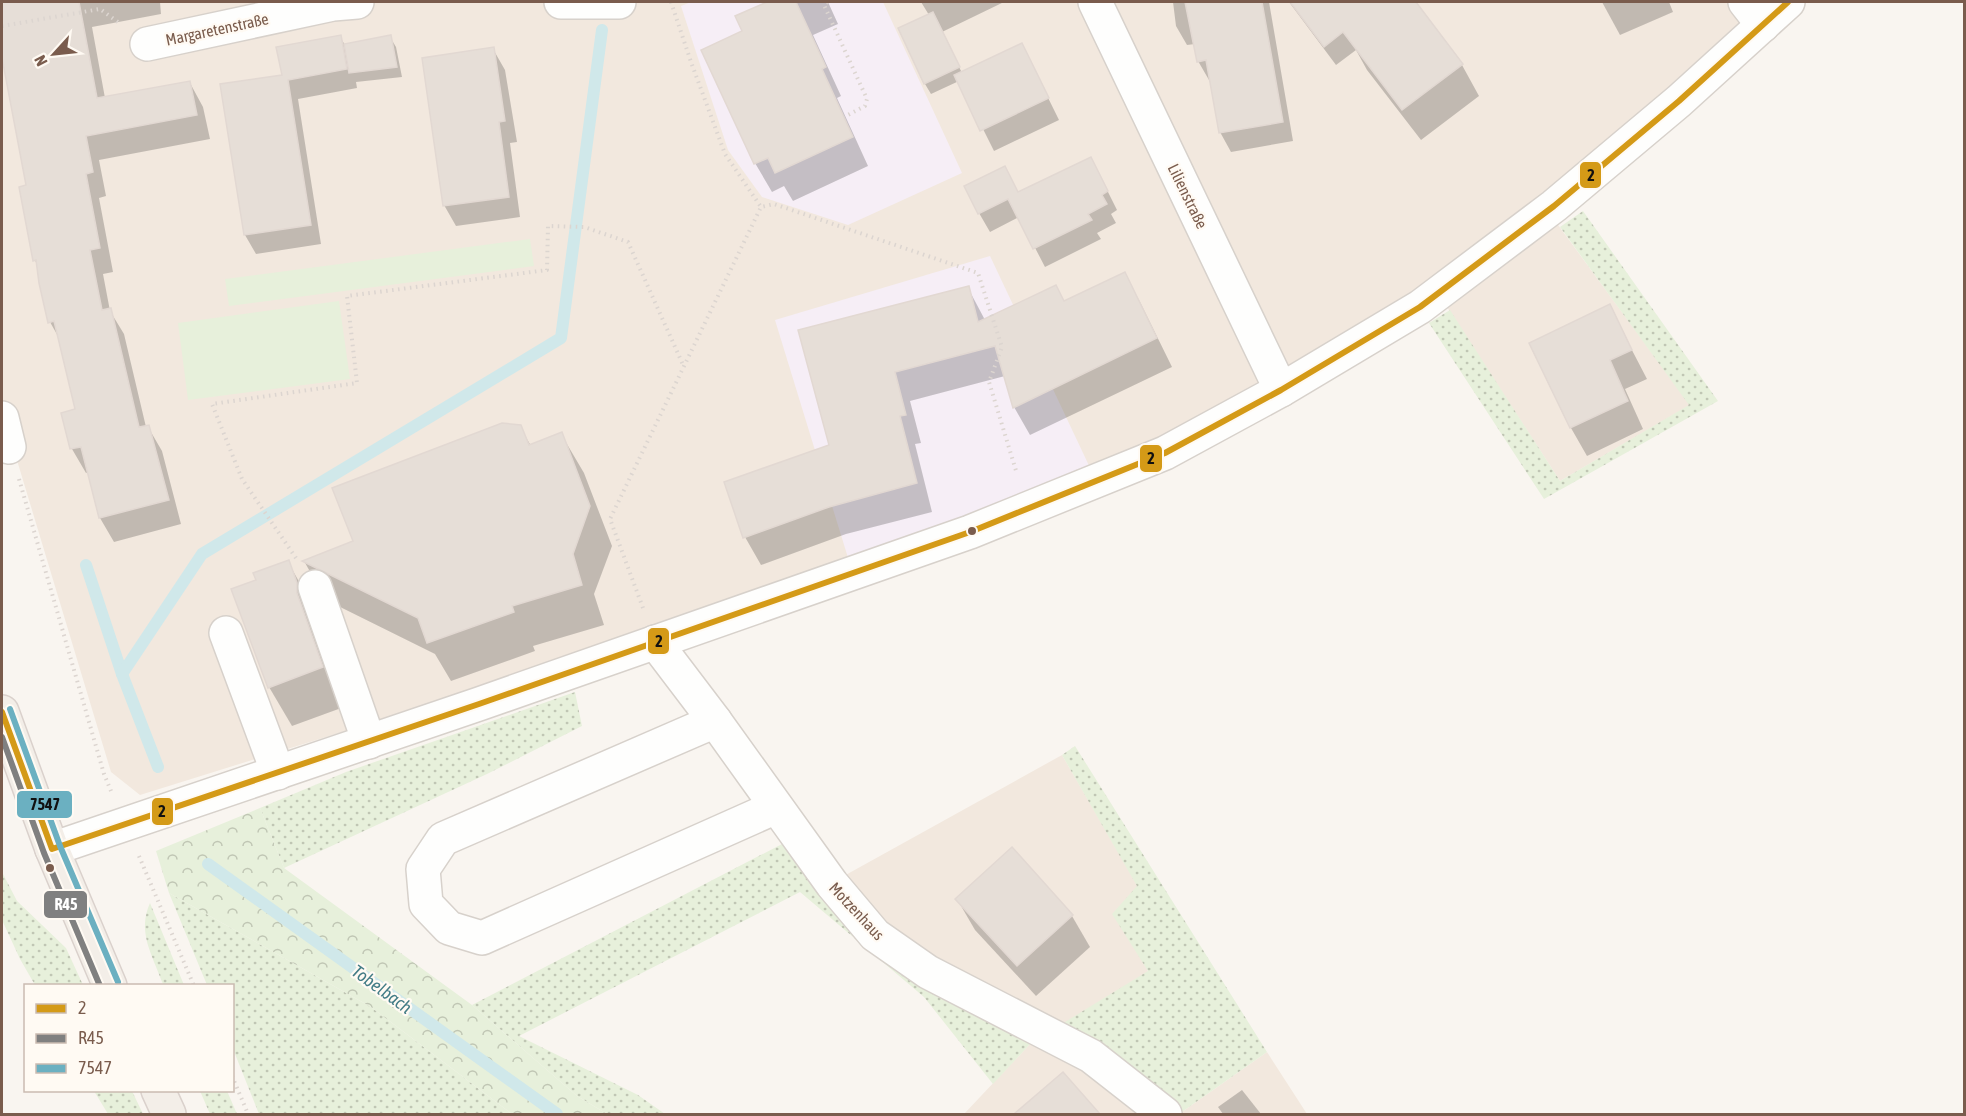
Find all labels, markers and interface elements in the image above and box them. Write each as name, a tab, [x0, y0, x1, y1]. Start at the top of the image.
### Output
street label: Margaretenstraße	[164, 9, 270, 50]
north arrow	[24, 24, 84, 84]
text: N	[30, 53, 51, 69]
street label: Lilienstraße	[1165, 161, 1211, 231]
line badge: 2	[1579, 161, 1602, 189]
text: 2	[1587, 166, 1595, 184]
line badge: 2	[1139, 444, 1163, 473]
text: 2	[1147, 449, 1155, 467]
unlabelled marker	[966, 525, 978, 537]
line badge: 2	[647, 627, 670, 655]
text: 2	[655, 632, 663, 650]
line badge: 7547	[16, 790, 73, 819]
text: 7547	[30, 795, 60, 813]
line badge: 2	[151, 797, 174, 826]
text: 2	[158, 802, 166, 820]
unlabelled marker	[44, 862, 56, 874]
street label: Motzenhaus	[826, 879, 888, 944]
line badge: R45	[43, 890, 88, 919]
text: R45	[54, 895, 78, 913]
water label: Tobelbach	[348, 960, 416, 1018]
legend	[24, 984, 234, 1092]
text: 2	[78, 997, 86, 1018]
text: R45	[78, 1027, 104, 1048]
text: 7547	[78, 1057, 112, 1078]

